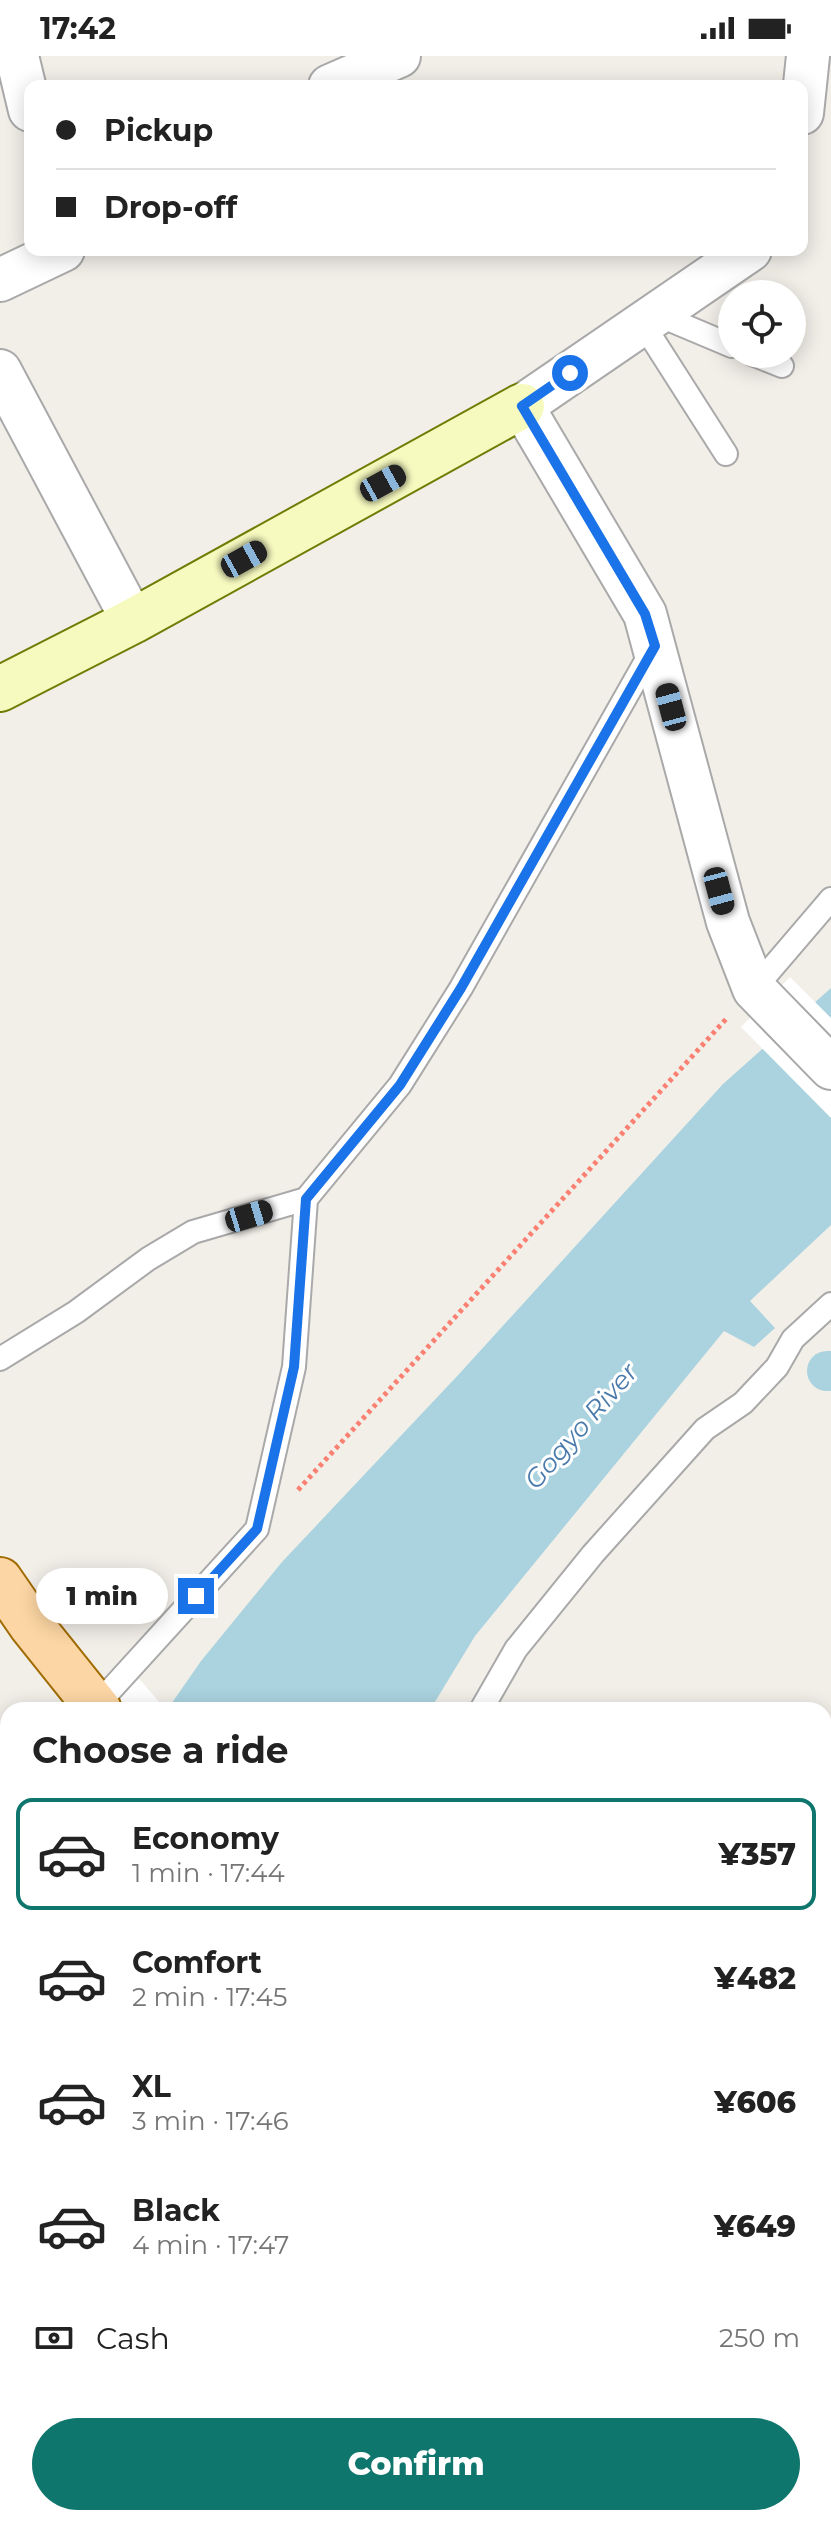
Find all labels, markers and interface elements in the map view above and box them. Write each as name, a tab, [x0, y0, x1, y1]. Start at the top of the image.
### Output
text: 17:42	[40, 10, 116, 47]
text: Pickup	[104, 112, 213, 149]
text: Drop-off	[104, 189, 237, 226]
map controls	[718, 280, 806, 368]
button: locate	[718, 280, 806, 368]
route start	[552, 355, 588, 391]
car	[356, 461, 410, 505]
car	[217, 537, 271, 581]
car	[653, 681, 689, 733]
car	[701, 865, 737, 917]
car	[223, 1198, 275, 1234]
water label: Gogyo River	[518, 1356, 645, 1496]
callout: 1 min	[36, 1568, 168, 1624]
route end	[178, 1578, 214, 1614]
text: 1 min	[66, 1580, 138, 1612]
text: Choose a ride	[32, 1728, 289, 1772]
icon: car	[36, 1818, 108, 1890]
text: Economy	[132, 1820, 279, 1857]
text: ¥357	[718, 1836, 796, 1873]
text: 1 min · 17:44	[132, 1857, 285, 1889]
icon: car	[36, 1942, 108, 2014]
text: Comfort	[132, 1944, 262, 1981]
text: ¥482	[714, 1960, 796, 1997]
text: 2 min · 17:45	[132, 1981, 287, 2013]
icon: car	[36, 2066, 108, 2138]
text: XL	[132, 2068, 171, 2105]
text: ¥606	[714, 2084, 796, 2121]
text: 3 min · 17:46	[132, 2105, 289, 2137]
icon: car	[36, 2190, 108, 2262]
text: Black	[132, 2192, 220, 2229]
text: ¥649	[714, 2208, 796, 2245]
text: 4 min · 17:47	[132, 2229, 289, 2261]
icon: cash	[32, 2316, 76, 2360]
text: Cash	[96, 2320, 170, 2357]
text: 250 m	[719, 2322, 800, 2354]
button: Confirm	[32, 2418, 800, 2510]

